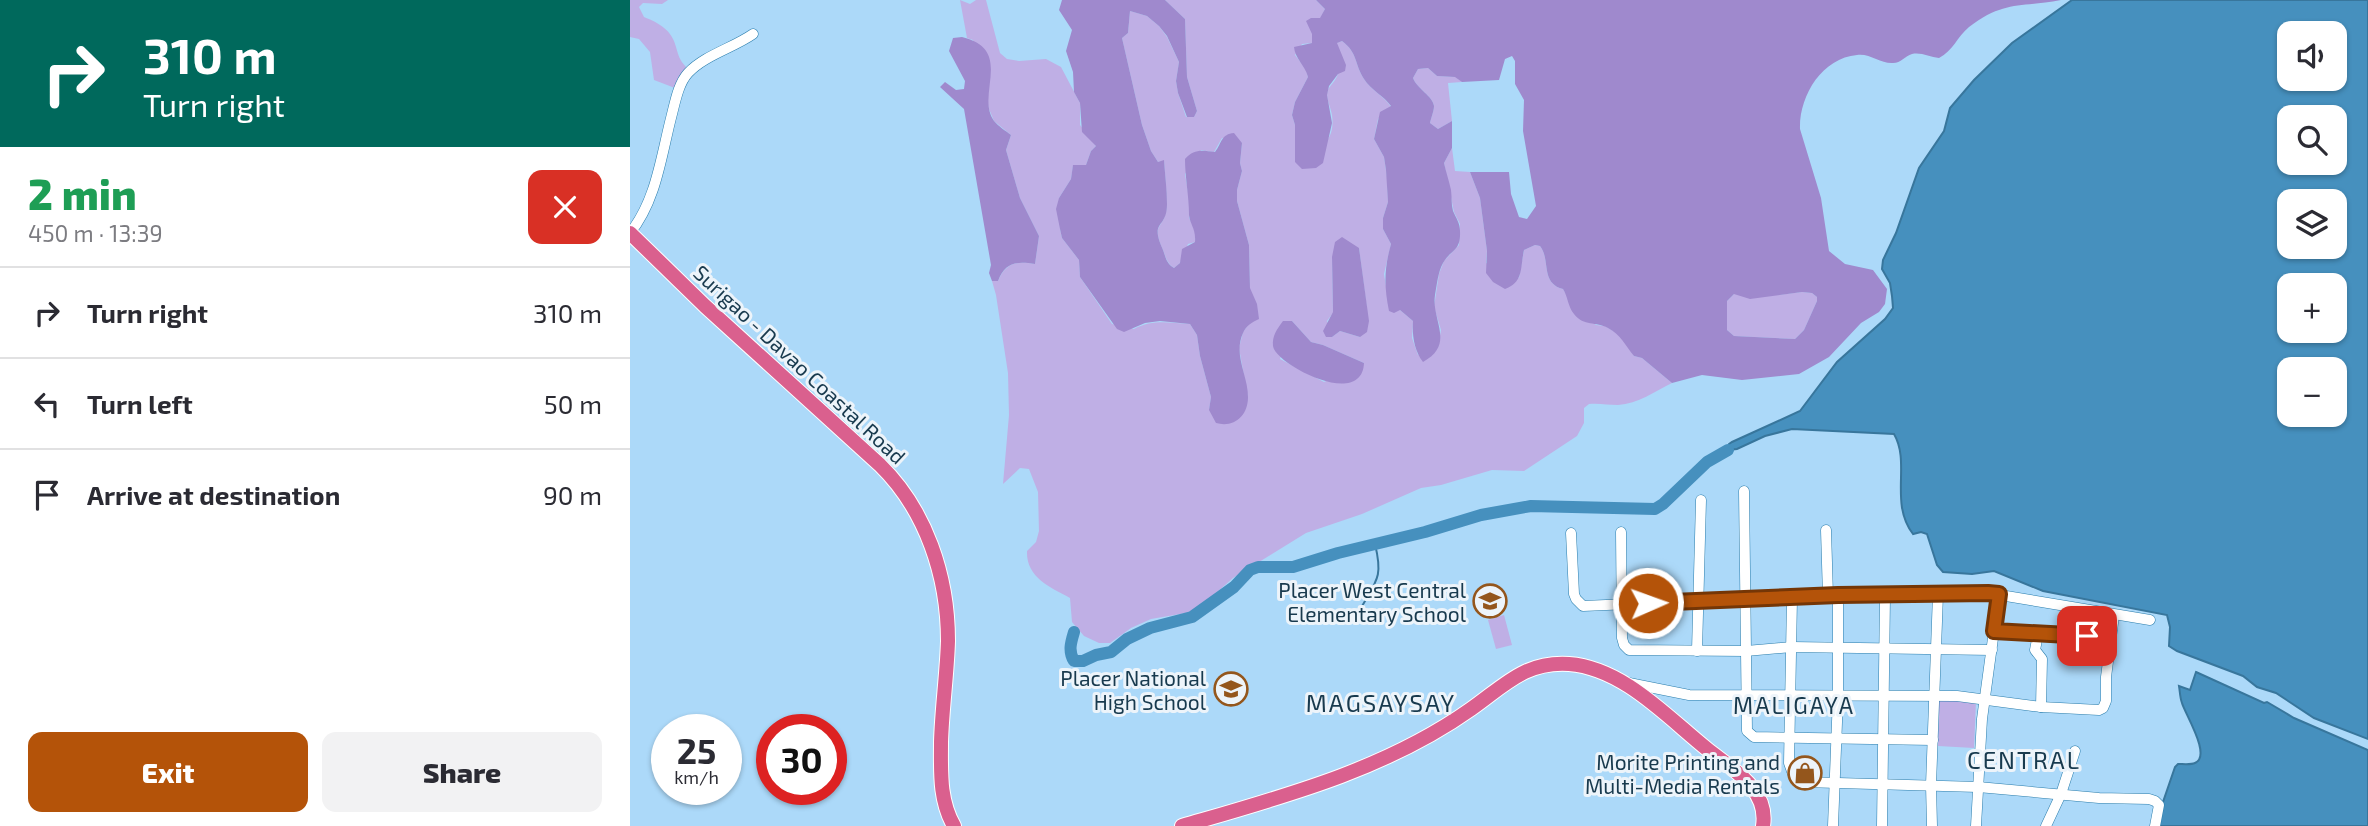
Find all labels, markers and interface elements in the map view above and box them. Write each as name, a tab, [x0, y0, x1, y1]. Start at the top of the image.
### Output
map controls	[2277, 21, 2347, 427]
button: sound	[2277, 21, 2347, 91]
text: 310 m	[143, 25, 277, 84]
icon: right	[28, 28, 119, 119]
text: Turn right	[143, 85, 285, 123]
button: search	[2277, 105, 2347, 175]
text: 2 min	[28, 168, 137, 218]
button: close	[528, 170, 602, 244]
button: layers	[2277, 189, 2347, 259]
text: 450 m · 13:39	[28, 219, 163, 247]
street label: Surigao - Davao Coastal Road	[689, 259, 911, 469]
button: +	[2277, 273, 2347, 343]
icon: right	[28, 294, 66, 332]
text: Turn right	[87, 297, 208, 328]
text: 310 m	[533, 297, 602, 328]
button: −	[2277, 357, 2347, 427]
icon: left	[28, 385, 66, 423]
text: Turn left	[87, 388, 193, 419]
text: 50 m	[544, 388, 602, 419]
icon: arrive	[28, 476, 66, 514]
text: Arrive at destination	[87, 479, 340, 510]
text: 90 m	[543, 479, 602, 510]
position arrow	[1611, 566, 1685, 640]
place label: Placer West Central Elementary School	[1278, 577, 1467, 626]
school or university icon: Placer West Central Elementary School	[1471, 582, 1509, 620]
pin	[2057, 606, 2117, 666]
icon: arrive	[2068, 617, 2106, 655]
place label: Placer National High School	[1060, 665, 1207, 714]
school or university icon: Placer National High School	[1212, 670, 1250, 708]
district label: MAGSAYSAY	[1306, 688, 1456, 717]
district label: MALIGAYA	[1733, 691, 1855, 719]
speed limit sign: 30	[756, 714, 847, 805]
text: 25	[677, 729, 716, 771]
button: Exit	[28, 732, 308, 812]
button: Share	[322, 732, 602, 812]
district label: CENTRAL	[1967, 745, 2081, 774]
place label: Morite Printing and Multi-Media Rentals	[1585, 749, 1780, 798]
shop icon: Morite Printing and Multi-Media Rentals	[1786, 754, 1824, 792]
text: km/h	[674, 766, 719, 788]

